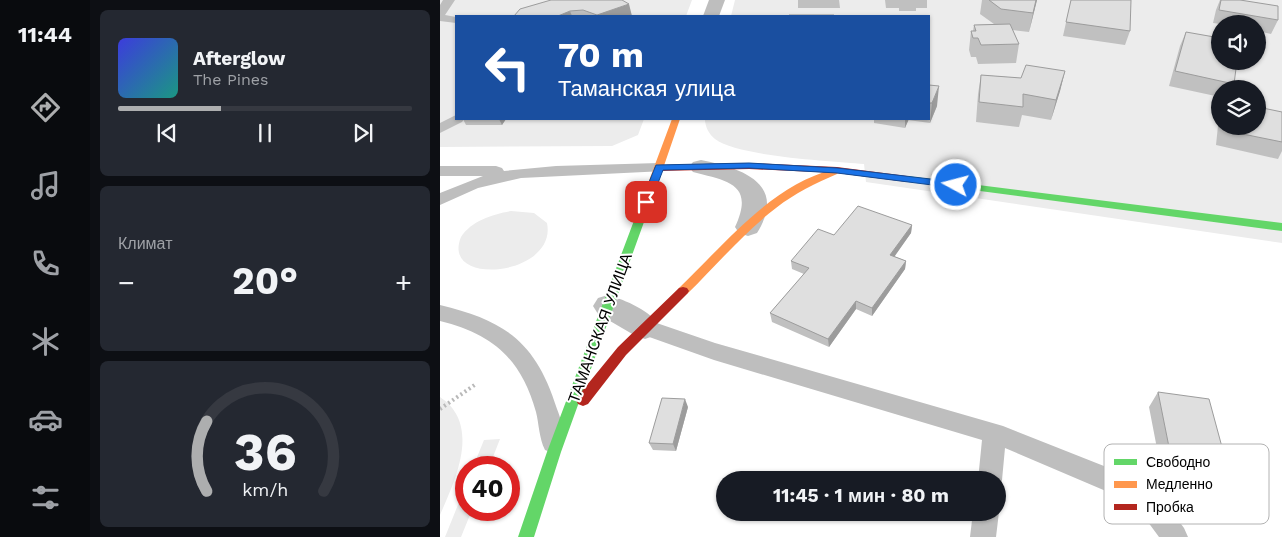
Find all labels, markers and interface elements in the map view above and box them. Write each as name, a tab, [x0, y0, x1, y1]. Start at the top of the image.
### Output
map controls	[1211, 15, 1266, 135]
button: sound	[1211, 15, 1266, 70]
text: 11:44	[18, 22, 72, 47]
text: 70 m	[558, 34, 644, 76]
icon: left	[475, 35, 540, 100]
text: Afterglow	[193, 47, 285, 70]
text: The Pines	[193, 70, 269, 89]
text: Таманская улица	[558, 76, 735, 101]
button: layers	[1211, 80, 1266, 135]
icon: directions	[28, 90, 63, 125]
icon: previous	[153, 119, 181, 147]
icon: pause	[251, 119, 279, 147]
icon: next	[349, 119, 377, 147]
position arrow	[929, 158, 981, 210]
icon: music	[28, 168, 63, 203]
pin	[625, 181, 667, 223]
icon: arrive	[632, 188, 660, 216]
text: Климат	[118, 234, 172, 253]
icon: phone	[28, 246, 63, 281]
street label: ТАМАНСКАЯ УЛИЦА	[564, 250, 636, 406]
text: 20°	[232, 259, 298, 303]
text: −	[118, 266, 135, 299]
text: +	[395, 266, 412, 299]
icon: climate	[28, 324, 63, 359]
icon: car	[28, 402, 63, 437]
text: 36	[234, 422, 296, 483]
legend	[1104, 444, 1269, 524]
text: Свободно	[1146, 454, 1211, 470]
speed limit sign: 40	[455, 456, 520, 521]
text: Медленно	[1146, 476, 1213, 492]
text: km/h	[242, 479, 288, 500]
icon: filters	[28, 480, 63, 515]
text: 11:45 · 1 мин · 80 m	[773, 484, 949, 507]
text: Пробка	[1146, 499, 1194, 515]

